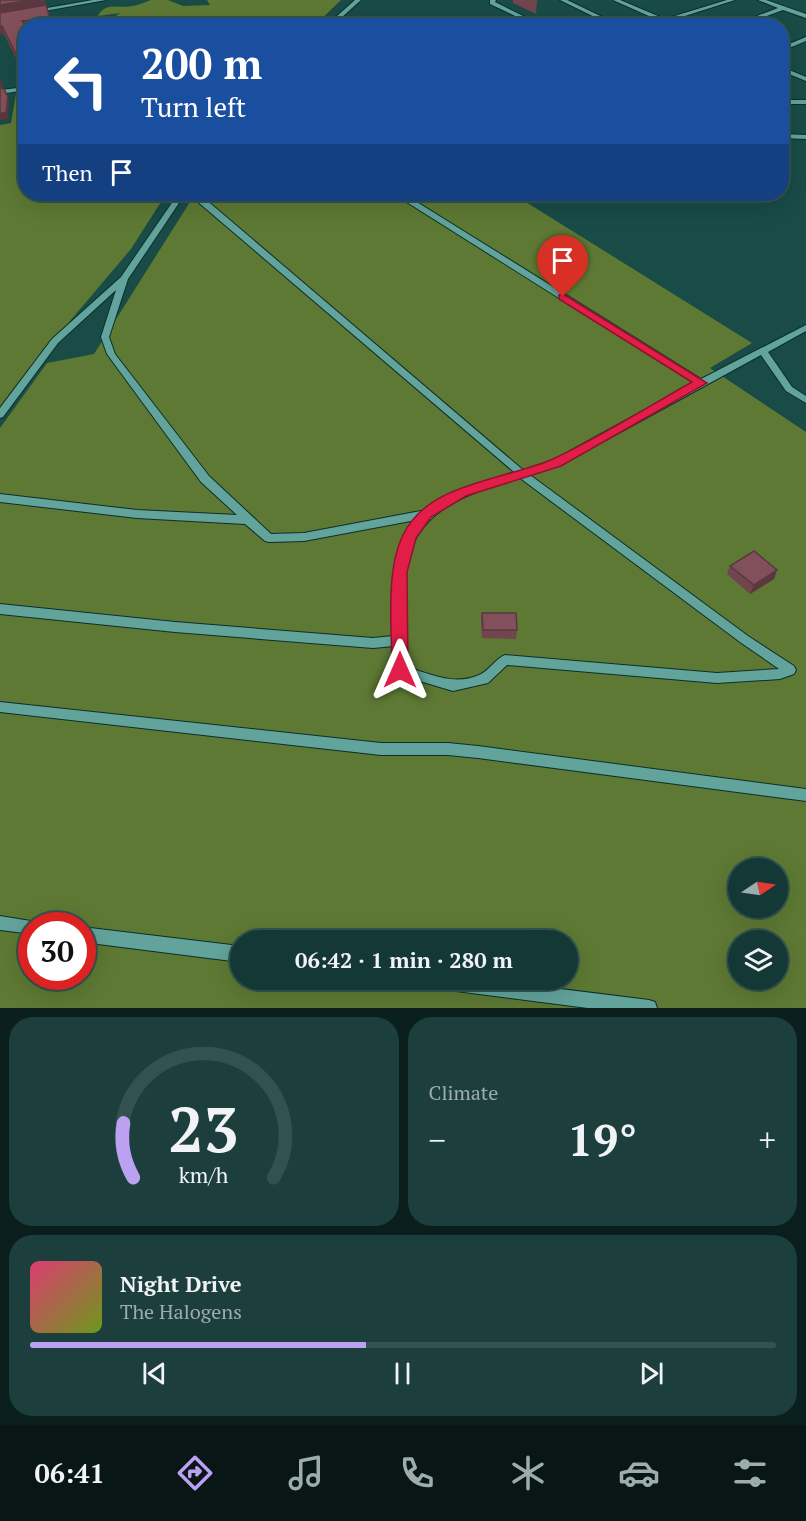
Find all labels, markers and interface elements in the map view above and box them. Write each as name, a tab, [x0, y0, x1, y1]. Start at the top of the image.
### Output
text: 200 m	[141, 35, 262, 91]
icon: left	[42, 42, 120, 120]
text: Turn left	[141, 89, 246, 125]
icon: arrive	[105, 156, 138, 189]
text: Then	[42, 158, 93, 187]
pin	[537, 235, 588, 297]
icon: arrive	[546, 244, 579, 277]
position arrow	[368, 638, 432, 702]
north arrow	[728, 858, 788, 918]
map controls	[728, 858, 788, 990]
speed limit sign: 30	[18, 912, 96, 990]
button: layers	[728, 930, 788, 990]
text: 06:42 · 1 min · 280 m	[295, 945, 513, 974]
text: Climate	[429, 1079, 498, 1106]
text: 23	[168, 1087, 239, 1170]
text: 19°	[568, 1109, 637, 1169]
text: −	[429, 1118, 446, 1161]
text: +	[758, 1118, 776, 1161]
text: km/h	[179, 1162, 229, 1190]
text: Night Drive	[120, 1269, 242, 1298]
text: The Halogens	[120, 1298, 242, 1325]
icon: previous	[138, 1357, 171, 1390]
icon: pause	[386, 1357, 419, 1390]
icon: next	[635, 1357, 668, 1390]
icon: directions	[174, 1452, 216, 1494]
icon: music	[285, 1452, 327, 1494]
icon: phone	[396, 1452, 438, 1494]
icon: climate	[507, 1452, 549, 1494]
icon: car	[618, 1452, 660, 1494]
icon: filters	[729, 1452, 771, 1494]
text: 06:41	[35, 1455, 105, 1491]

